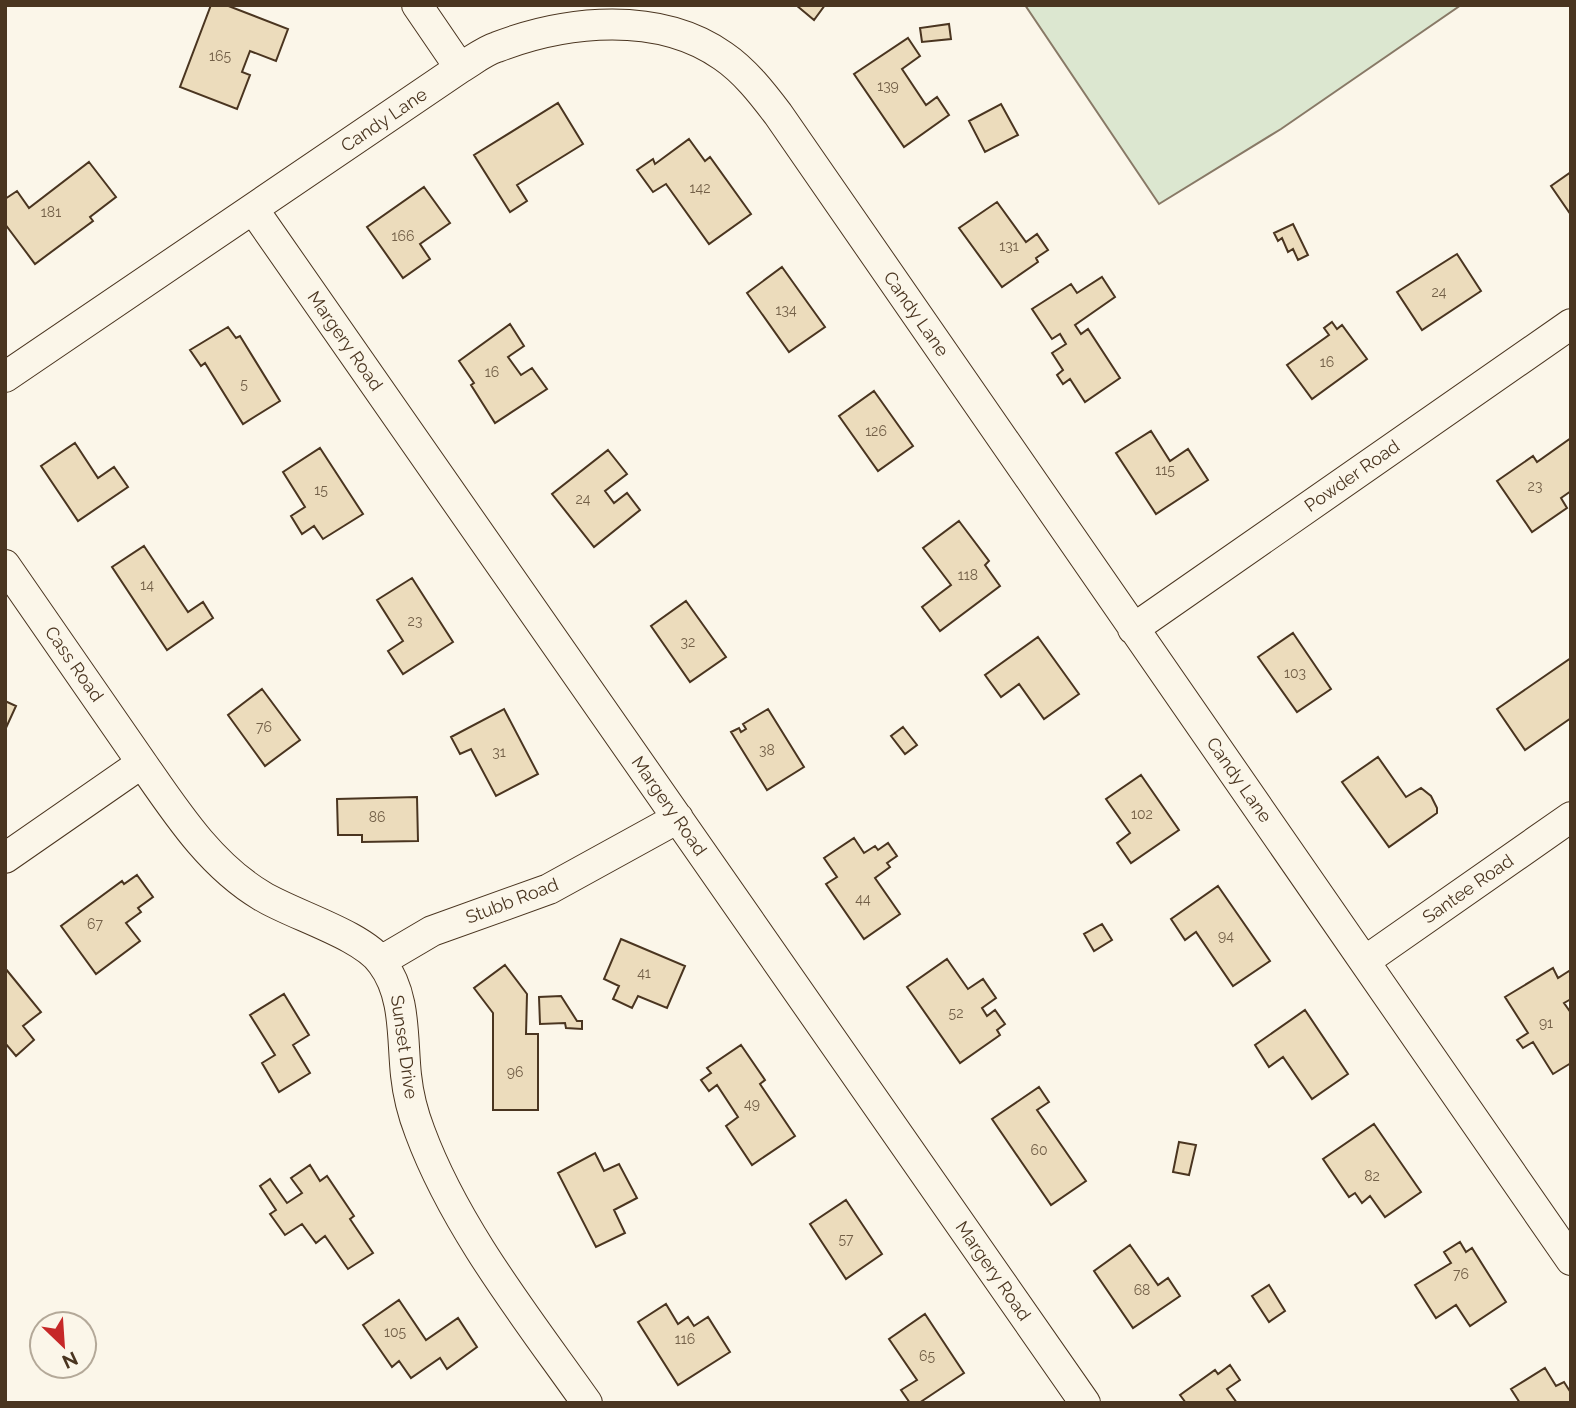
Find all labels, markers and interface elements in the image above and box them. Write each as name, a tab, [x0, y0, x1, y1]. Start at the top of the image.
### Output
house number: 165	[209, 48, 231, 64]
house number: 139	[877, 78, 899, 94]
street label: Candy Lane	[337, 83, 431, 156]
house number: 142	[690, 180, 710, 196]
house number: 181	[41, 204, 61, 220]
house number: 166	[392, 228, 414, 244]
house number: 131	[999, 238, 1019, 254]
street label: Candy Lane	[879, 267, 954, 361]
house number: 24	[1432, 284, 1447, 300]
street label: Margery Road	[303, 287, 387, 395]
house number: 134	[775, 302, 797, 318]
house number: 16	[1320, 354, 1334, 370]
house number: 16	[485, 364, 499, 380]
house number: 5	[240, 376, 248, 392]
house number: 126	[865, 423, 887, 439]
street label: Powder Road	[1300, 435, 1403, 516]
house number: 115	[1155, 462, 1175, 478]
house number: 23	[1528, 478, 1542, 494]
house number: 15	[314, 482, 328, 498]
house number: 24	[576, 491, 591, 507]
house number: 118	[958, 567, 978, 583]
house number: 14	[140, 577, 154, 593]
house number: 23	[408, 613, 422, 629]
street label: Cass Road	[41, 622, 108, 705]
house number: 32	[681, 634, 695, 650]
house number: 103	[1284, 665, 1306, 681]
house number: 76	[256, 719, 272, 735]
street label: Candy Lane	[1202, 733, 1277, 827]
house number: 38	[759, 742, 775, 758]
house number: 31	[492, 744, 506, 760]
street label: Margery Road	[627, 752, 711, 860]
house number: 102	[1131, 806, 1153, 822]
house number: 86	[369, 809, 385, 825]
street label: Santee Road	[1418, 850, 1517, 928]
street label: Stubb Road	[463, 873, 561, 928]
house number: 44	[855, 891, 871, 907]
house number: 67	[87, 916, 103, 932]
house number: 94	[1218, 928, 1234, 944]
house number: 41	[637, 965, 651, 981]
street label: Sunset Drive	[387, 994, 422, 1101]
house number: 52	[949, 1005, 963, 1021]
house number: 91	[1539, 1015, 1553, 1031]
house number: 96	[507, 1064, 523, 1080]
house number: 49	[744, 1096, 760, 1112]
house number: 60	[1030, 1142, 1048, 1158]
house number: 82	[1364, 1168, 1380, 1184]
street label: Margery Road	[951, 1217, 1035, 1325]
house number: 57	[838, 1231, 854, 1247]
house number: 76	[1453, 1266, 1469, 1282]
house number: 68	[1134, 1282, 1150, 1298]
north arrow	[28, 1310, 98, 1380]
house number: 105	[384, 1324, 406, 1340]
house number: 116	[675, 1331, 695, 1347]
text: N	[59, 1347, 81, 1373]
house number: 65	[919, 1348, 935, 1364]

